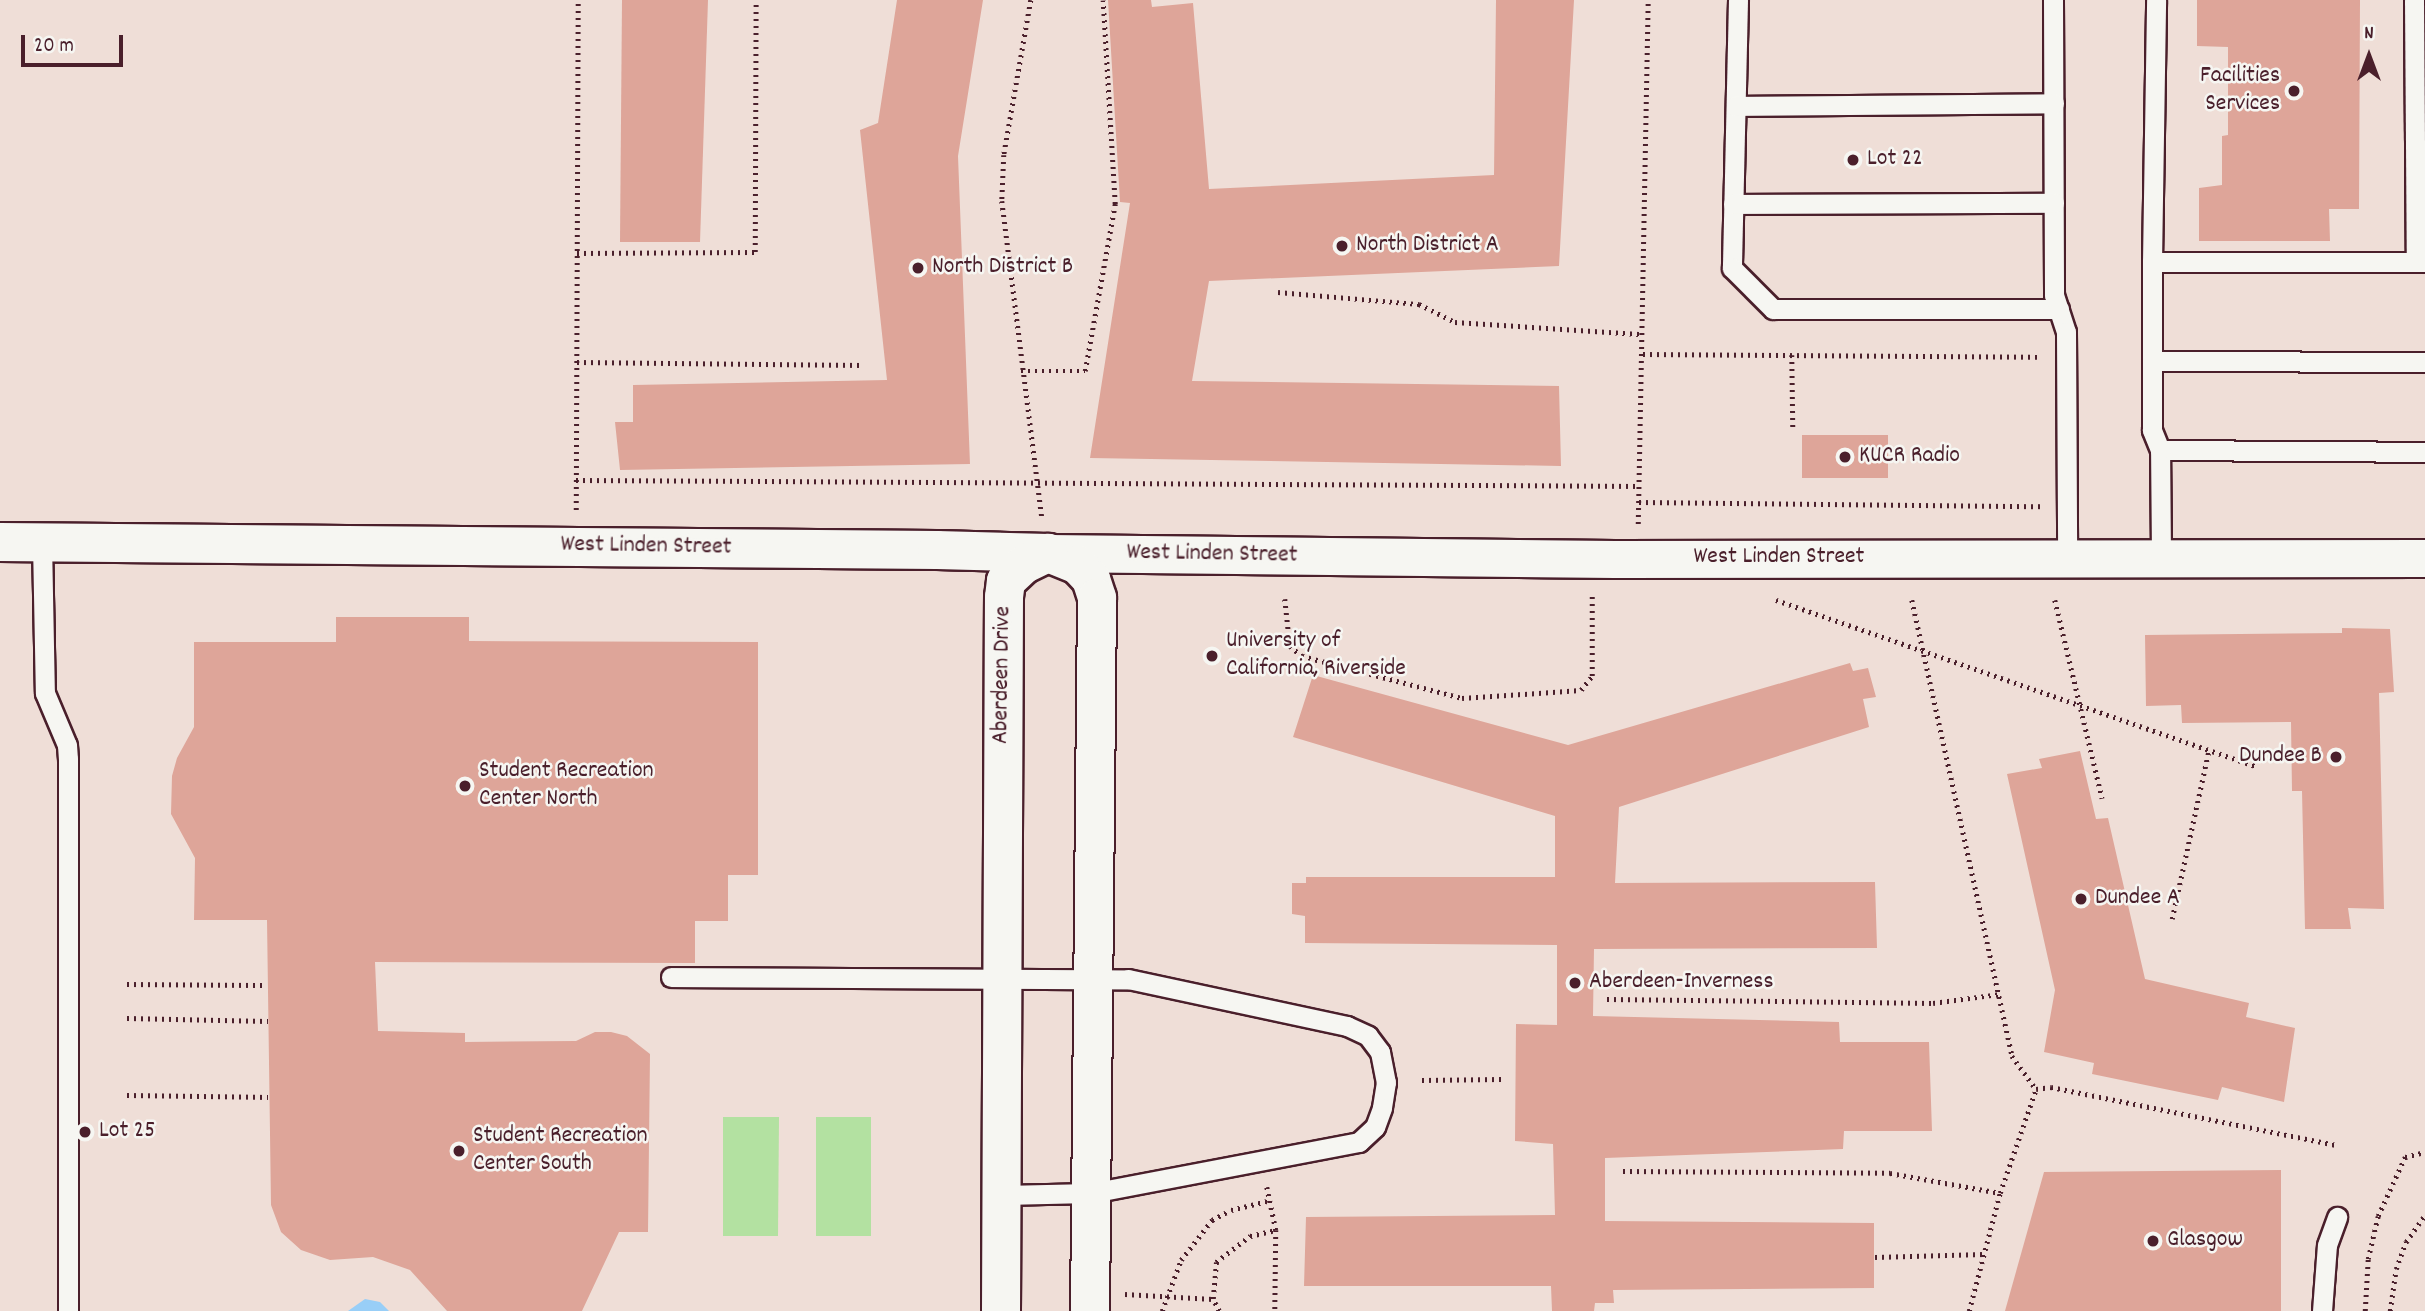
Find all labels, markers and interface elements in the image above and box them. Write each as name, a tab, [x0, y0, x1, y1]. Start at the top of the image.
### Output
scale bar	[24, 21, 126, 65]
north arrow	[2334, 21, 2404, 91]
text: N	[2364, 21, 2374, 48]
text: 20 m	[34, 32, 74, 62]
place label: Facilities Services	[2200, 63, 2280, 119]
marker: Facilities Services	[2286, 83, 2302, 99]
place label: Lot 22	[1867, 146, 1923, 174]
marker: Lot 22	[1845, 152, 1861, 168]
place label: North District A	[1356, 232, 1499, 260]
marker: North District A	[1334, 238, 1350, 254]
place label: North District B	[932, 254, 1073, 282]
marker: North District B	[910, 260, 926, 276]
place label: KUCR Radio	[1859, 443, 1960, 471]
marker: KUCR Radio	[1837, 449, 1853, 465]
street label: West Linden Street	[560, 531, 732, 563]
street label: West Linden Street	[1126, 539, 1298, 571]
street label: West Linden Street	[1694, 544, 1864, 572]
street label: Aberdeen Drive	[987, 606, 1019, 744]
place label: University of California, Riverside	[1226, 628, 1406, 684]
marker: University of California, Riverside	[1204, 648, 1220, 664]
place label: Dundee B	[2239, 743, 2322, 771]
marker: Dundee B	[2328, 749, 2344, 765]
place label: Student Recreation Center North	[479, 758, 654, 814]
marker: Student Recreation Center North	[457, 778, 473, 794]
place label: Dundee A	[2095, 885, 2180, 913]
marker: Dundee A	[2073, 891, 2089, 907]
place label: Aberdeen-Inverness	[1589, 969, 1773, 997]
marker: Aberdeen-Inverness	[1567, 975, 1583, 991]
place label: Lot 25	[99, 1118, 155, 1146]
place label: Student Recreation Center South	[473, 1123, 648, 1179]
marker: Lot 25	[77, 1124, 93, 1140]
marker: Student Recreation Center South	[451, 1143, 467, 1159]
place label: Glasgow	[2167, 1227, 2243, 1255]
marker: Glasgow	[2145, 1233, 2161, 1249]

